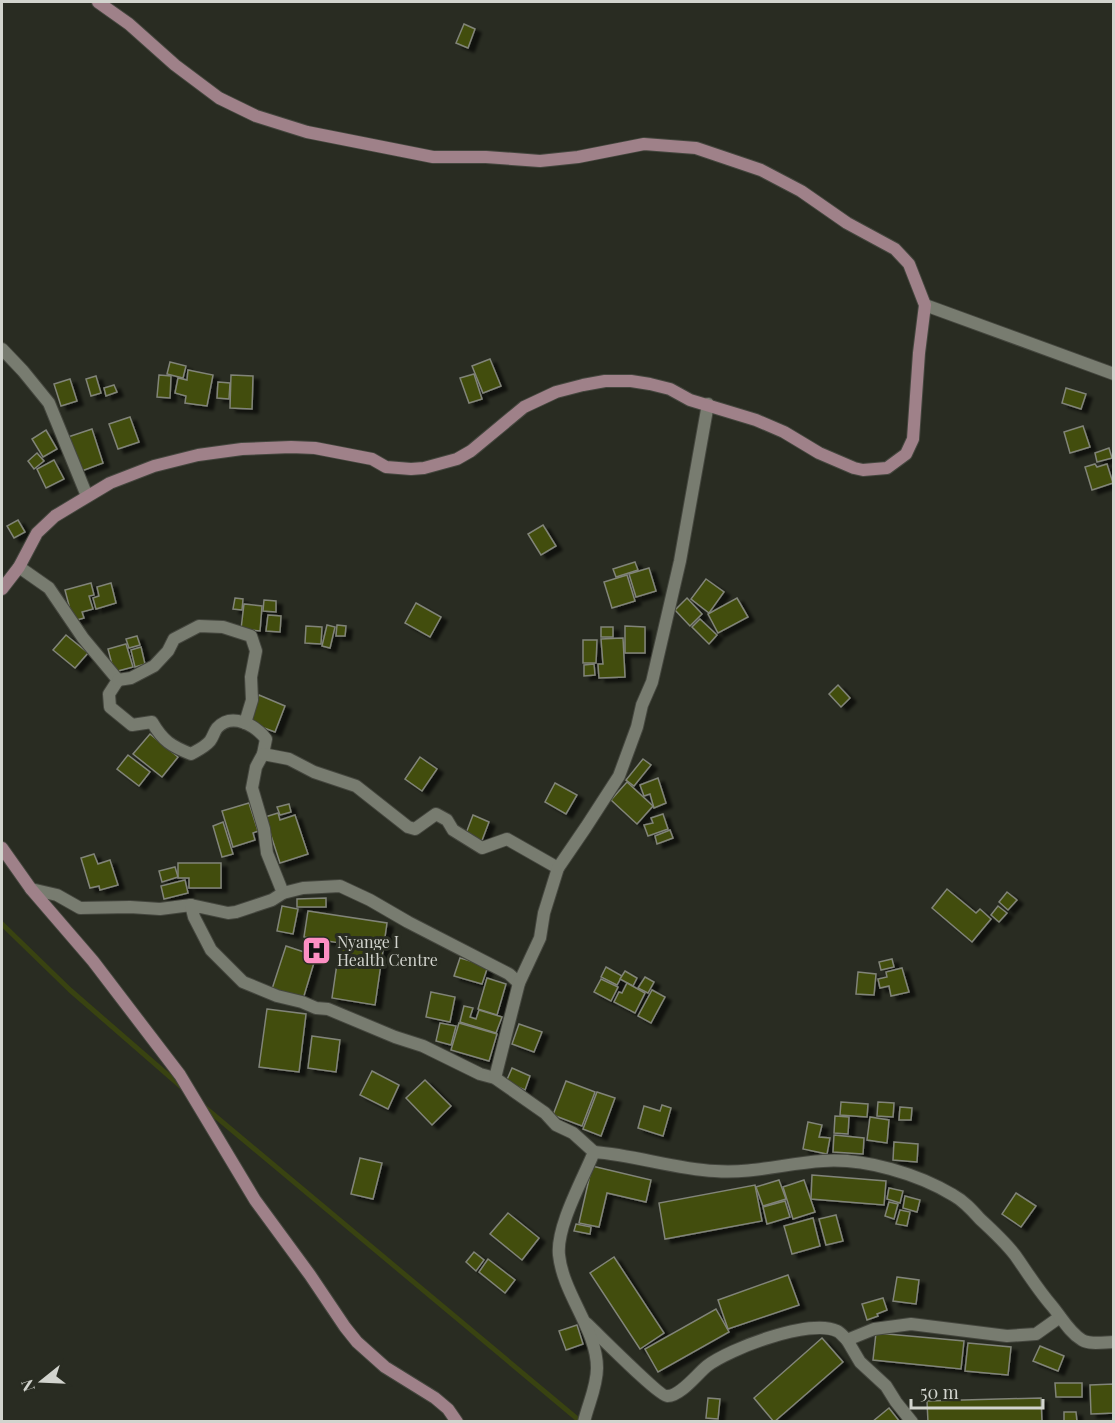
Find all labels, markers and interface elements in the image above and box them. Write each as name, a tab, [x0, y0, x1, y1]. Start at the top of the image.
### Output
place label: Nyange I Health Centre	[337, 931, 438, 970]
hospital icon: Nyange I Health Centre	[300, 935, 332, 967]
north arrow	[12, 1351, 72, 1411]
scale bar	[911, 1372, 1043, 1410]
text: N	[15, 1377, 39, 1395]
text: 50 m	[920, 1380, 959, 1404]

